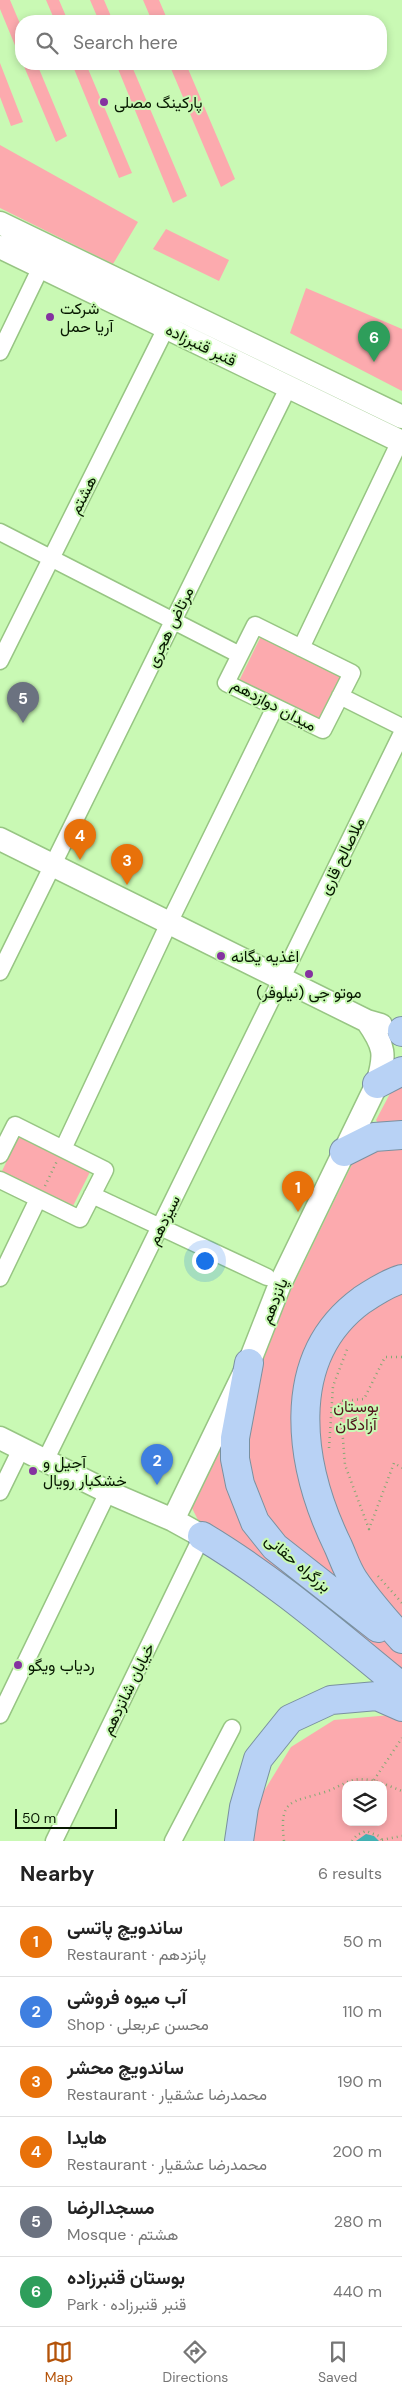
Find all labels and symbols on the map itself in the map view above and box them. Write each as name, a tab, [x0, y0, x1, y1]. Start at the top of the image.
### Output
place label: پارکینگ مصلی	[114, 92, 203, 114]
marker: پارکینگ مصلی	[98, 96, 110, 108]
place label: شرکت آریا حمل	[60, 298, 115, 337]
marker: شرکت آریا حمل	[44, 311, 56, 323]
street label: قنبر قنبرزاده	[162, 319, 240, 371]
pin: 6	[358, 321, 390, 362]
street label: هشتم	[64, 472, 102, 518]
street label: مرتاض هجری	[142, 583, 198, 671]
street label: میدان دوازدهم	[228, 674, 320, 736]
pin: 5	[7, 682, 39, 723]
street label: ملاصالح قاری	[314, 814, 371, 899]
pin: 4	[64, 819, 96, 860]
pin: 3	[111, 844, 143, 885]
place label: اغذیه یگانه	[231, 946, 299, 967]
marker: اغذیه یگانه	[215, 950, 227, 962]
marker: موتو جی (نیلوفر)	[303, 968, 315, 980]
place label: موتو جی (نیلوفر)	[256, 982, 362, 1003]
pin: 1	[282, 1171, 314, 1212]
street label: سیزدهم	[143, 1192, 185, 1248]
your location	[192, 1248, 218, 1274]
street label: پانزدهم	[255, 1275, 294, 1327]
park label: بوستان آزادگان	[333, 1396, 379, 1435]
pin: 2	[141, 1444, 173, 1485]
place label: آجیل و خشکبار رویال	[43, 1452, 127, 1491]
marker: آجیل و خشکبار رویال	[27, 1465, 39, 1477]
street label: بزرگراه حقانی	[261, 1529, 335, 1597]
street label: خیابان شانزدهم	[97, 1639, 159, 1739]
place label: ردیاب ویگو	[28, 1655, 95, 1676]
marker: ردیاب ویگو	[12, 1659, 24, 1671]
scale bar	[15, 1806, 118, 1829]

